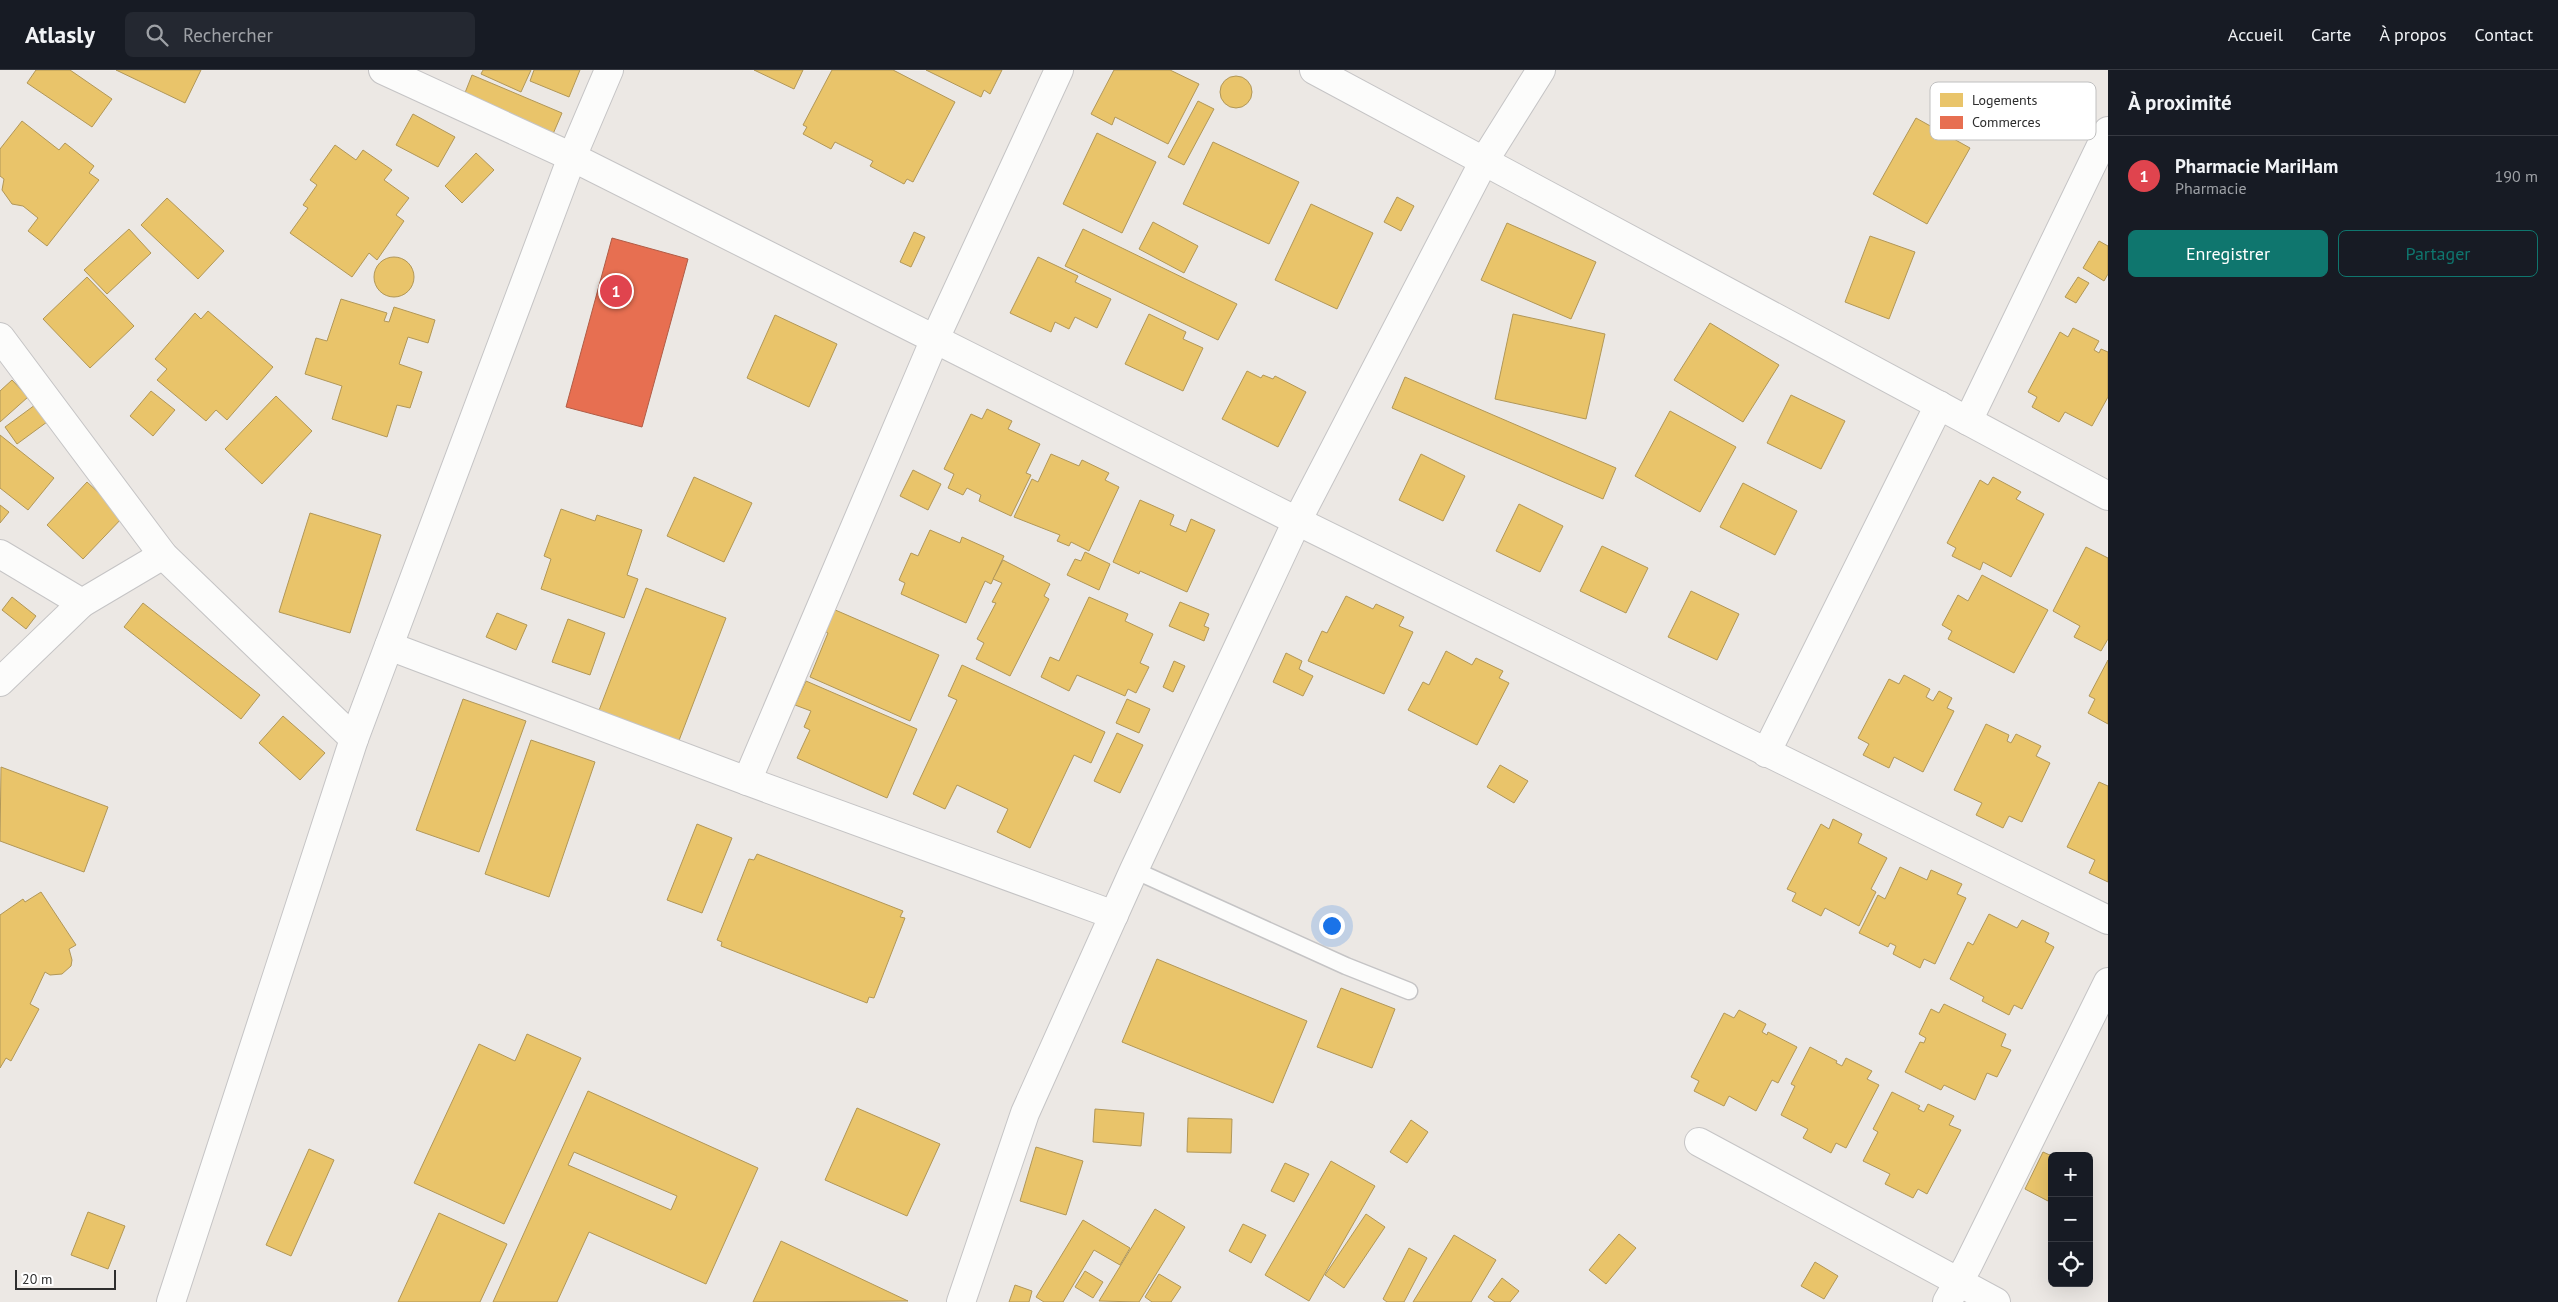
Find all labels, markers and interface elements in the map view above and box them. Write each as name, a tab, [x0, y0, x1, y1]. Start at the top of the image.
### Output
search box	[125, 12, 475, 57]
text: Atlasly	[25, 19, 95, 50]
icon: search	[143, 21, 171, 49]
text: Rechercher	[183, 23, 273, 47]
text: Accueil	[2228, 23, 2283, 46]
text: Carte	[2311, 23, 2352, 46]
text: À propos	[2380, 23, 2447, 46]
text: Contact	[2475, 23, 2533, 46]
legend	[1930, 82, 2096, 140]
text: À proximité	[2128, 89, 2232, 116]
text: Logements	[1972, 91, 2037, 109]
text: Commerces	[1972, 113, 2041, 131]
text: Pharmacie MariHam	[2175, 154, 2338, 178]
text: 1	[2139, 166, 2149, 186]
text: 190 m	[2495, 166, 2538, 186]
text: Pharmacie	[2175, 178, 2247, 198]
button: Enregistrer	[2128, 230, 2328, 277]
button: Partager	[2338, 230, 2538, 277]
pin: 1	[600, 272, 632, 310]
your location	[1319, 913, 1345, 939]
map controls	[2048, 1152, 2093, 1287]
button: +	[2048, 1152, 2093, 1197]
button: −	[2048, 1197, 2093, 1242]
button: locate	[2048, 1242, 2093, 1287]
scale bar	[15, 1267, 116, 1290]
text: 20 m	[22, 1270, 52, 1288]

